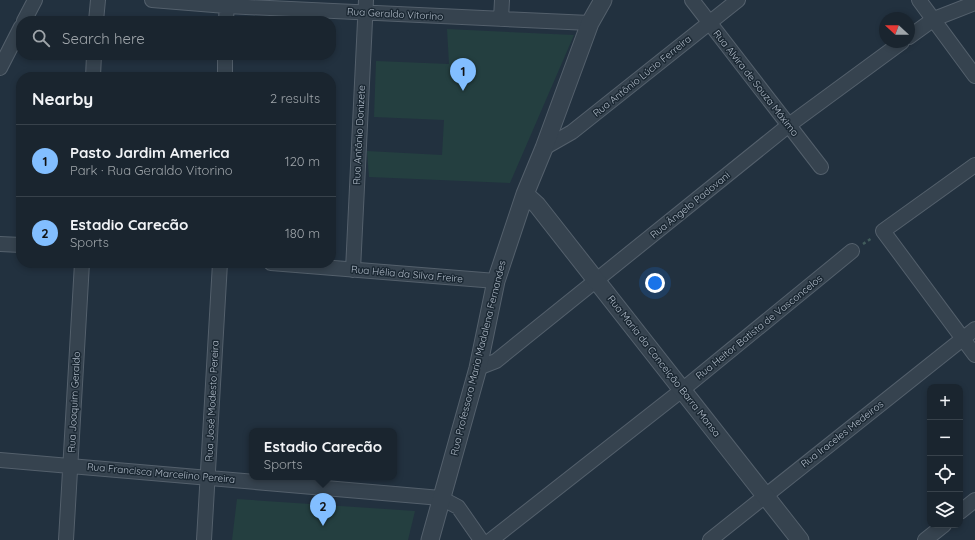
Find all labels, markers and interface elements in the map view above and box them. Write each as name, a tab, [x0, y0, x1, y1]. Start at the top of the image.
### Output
street label: Rua Geraldo Vitorino	[346, 5, 444, 23]
north arrow	[879, 12, 915, 48]
search box	[16, 16, 336, 60]
icon: search	[30, 27, 52, 49]
street label: Rua Alvira de Souza Máximo	[710, 27, 802, 139]
text: Search here	[62, 29, 145, 48]
street label: Rua Antônio Lúcio Ferreira	[590, 32, 694, 120]
pin: 1	[450, 58, 476, 91]
street label: Rua Antônio Donizete	[350, 84, 368, 185]
text: Nearby	[32, 88, 93, 109]
text: 2 results	[270, 90, 320, 106]
text: Pasto Jardim America	[70, 143, 230, 162]
text: 1	[42, 153, 48, 169]
text: 120 m	[285, 153, 320, 169]
text: Park · Rua Geraldo Vitorino	[70, 162, 233, 178]
street label: Rua Ângelo Padovani	[647, 169, 733, 241]
text: Estadio Carecão	[70, 215, 188, 234]
text: 2	[41, 225, 49, 241]
text: 180 m	[285, 225, 320, 241]
text: Sports	[70, 234, 109, 250]
street label: Rua Professora Maria Madalena Fernandes	[447, 259, 509, 457]
street label: Rua Hélia da Silva Freire	[351, 263, 464, 285]
street label: Rua Heitor Batista de Vasconcelos	[693, 272, 825, 382]
your location	[645, 273, 665, 293]
street label: Rua Maria da Conceição Barra Mansa	[605, 293, 723, 439]
street label: Rua José Modesto Pereira	[202, 340, 222, 462]
street label: Rua Joaquim Geraldo	[65, 351, 83, 453]
map controls	[927, 384, 963, 528]
button: +	[927, 384, 963, 420]
street label: Rua Iraceles Medeiros	[798, 397, 886, 470]
button: −	[927, 420, 963, 456]
popup	[249, 428, 397, 480]
text: Estadio Carecão	[264, 437, 382, 456]
text: Sports	[264, 456, 303, 472]
button: locate	[927, 456, 963, 492]
street label: Rua Francisca Marcelino Pereira	[86, 460, 236, 486]
button: layers	[927, 492, 963, 528]
pin: 2	[310, 493, 336, 526]

